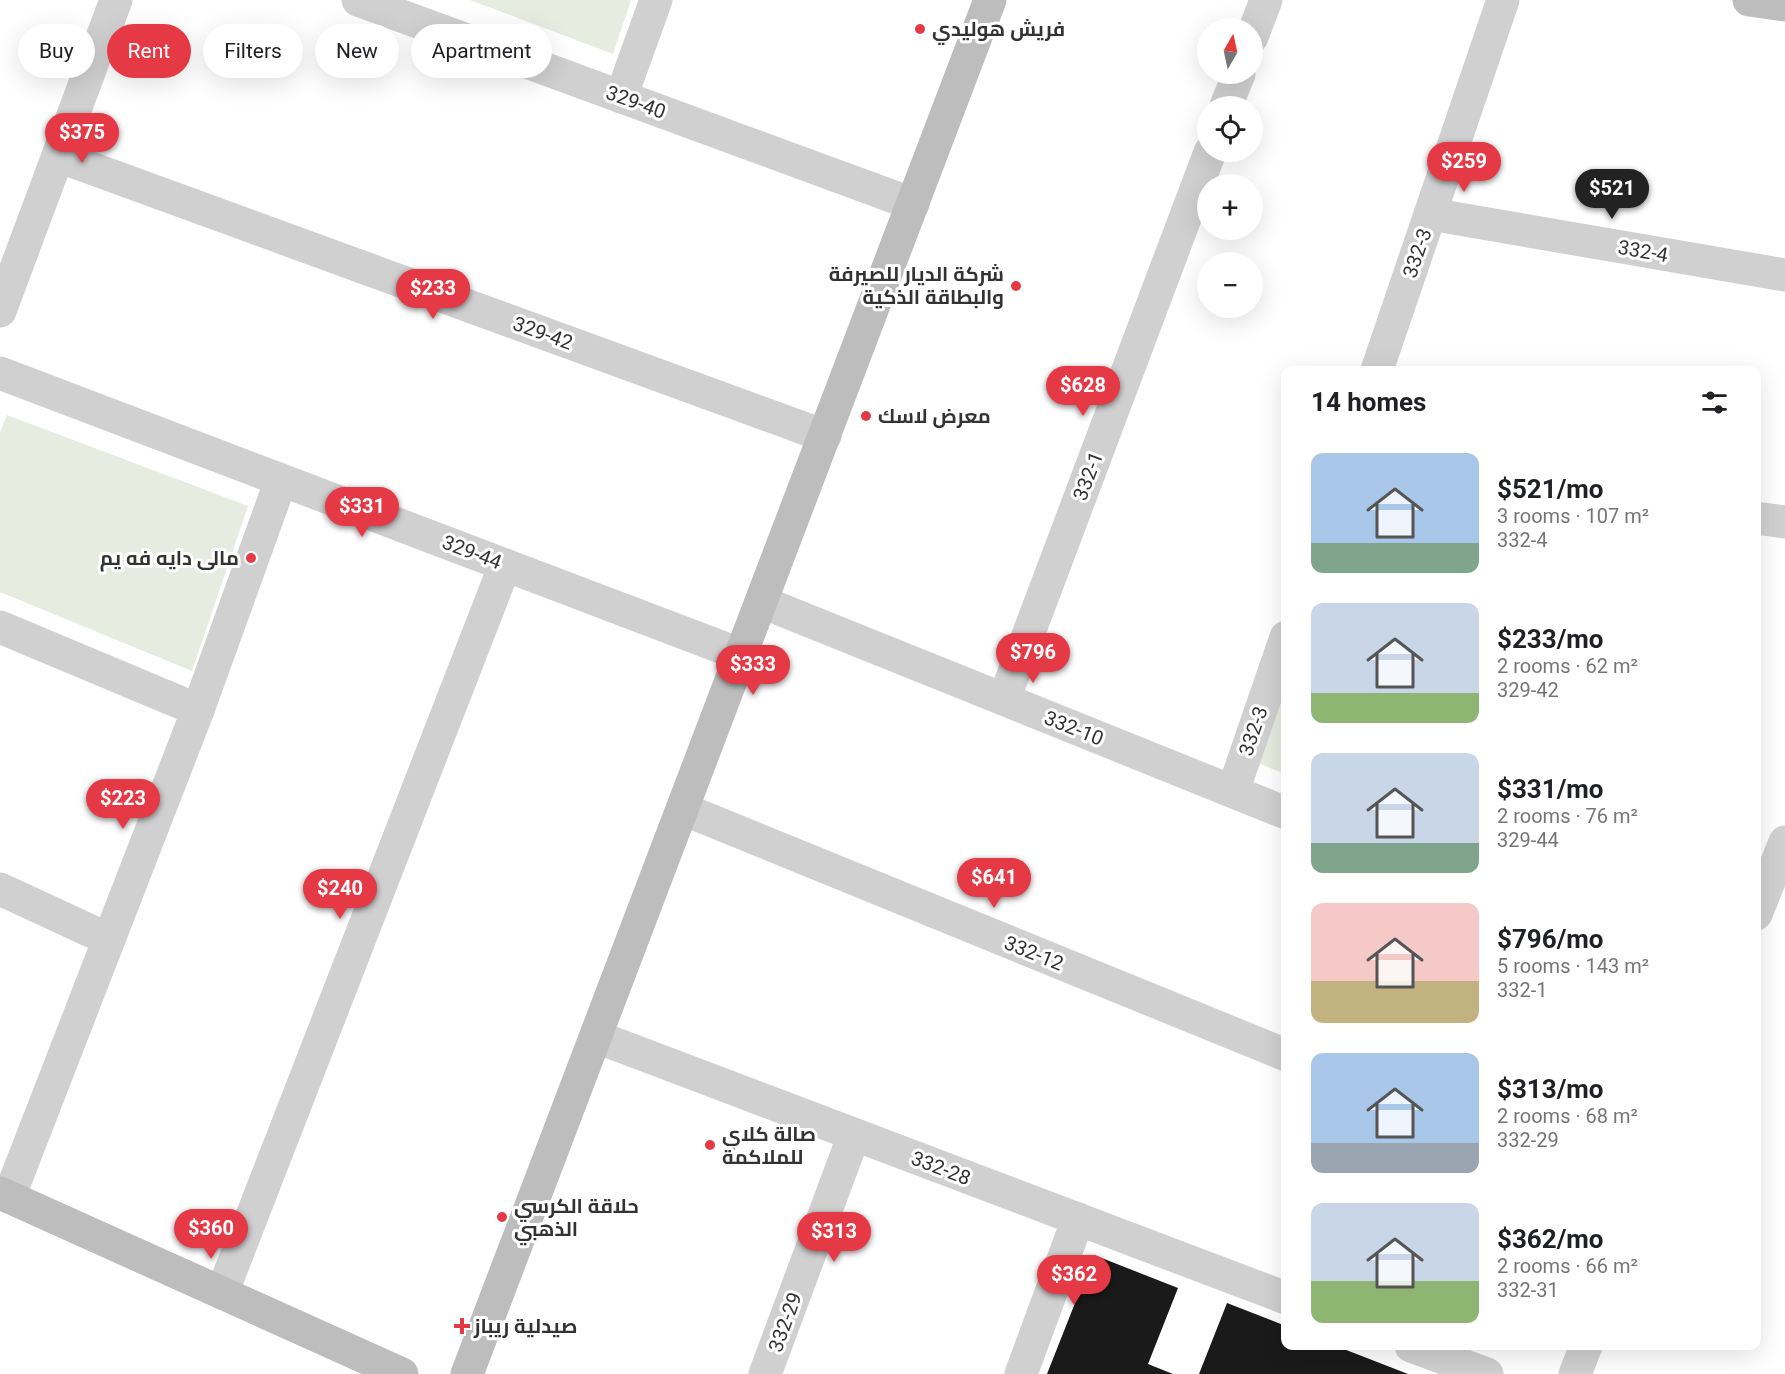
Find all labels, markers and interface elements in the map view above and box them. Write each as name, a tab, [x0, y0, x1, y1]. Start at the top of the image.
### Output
place label: فريش هوليدي	[932, 17, 1065, 45]
north arrow	[1197, 18, 1263, 84]
map controls	[1197, 18, 1263, 318]
marker: فريش هوليدي	[913, 22, 927, 36]
chip: Buy	[18, 24, 95, 78]
chip: Rent	[107, 24, 191, 78]
chip: Filters	[203, 24, 303, 78]
chip: New	[315, 24, 399, 78]
chip: Apartment	[411, 24, 552, 78]
street label: 329-40	[603, 80, 669, 124]
button: locate	[1197, 96, 1263, 162]
pin: $375	[46, 113, 118, 164]
text: $375	[59, 120, 105, 144]
pin: $259	[1428, 142, 1500, 193]
text: $259	[1441, 149, 1487, 173]
pin: $521	[1576, 169, 1648, 220]
button: +	[1197, 174, 1263, 240]
text: $521	[1589, 176, 1635, 200]
street label: 332-3	[1397, 225, 1437, 281]
street label: 332-4	[1616, 235, 1670, 267]
button: −	[1197, 252, 1263, 318]
place label: شركة الديار للصيرفة والبطاقة الذكية	[829, 262, 1004, 309]
pin: $233	[397, 269, 469, 320]
text: $233	[410, 276, 456, 300]
marker: شركة الديار للصيرفة والبطاقة الذكية	[1009, 279, 1023, 293]
street label: 329-42	[510, 311, 576, 355]
pin: $628	[1047, 366, 1119, 417]
text: $628	[1060, 373, 1106, 397]
icon: filters	[1698, 386, 1731, 419]
text: 14 homes	[1311, 387, 1426, 417]
place label: معرض لاسك	[878, 404, 991, 428]
marker: معرض لاسك	[859, 409, 873, 423]
street label: 332-1	[1068, 448, 1108, 504]
text: $521/mo	[1497, 474, 1604, 504]
icon: home	[1359, 477, 1431, 549]
pin: $331	[326, 487, 398, 538]
text: $331	[339, 494, 385, 518]
text: 3 rooms · 107 m²	[1497, 504, 1649, 528]
text: 332-4	[1497, 528, 1548, 552]
street label: 329-44	[439, 530, 505, 574]
place label: مالى دايه فه يم	[100, 546, 239, 572]
marker: مالى دايه فه يم	[244, 551, 258, 565]
text: $233/mo	[1497, 624, 1604, 654]
icon: home	[1359, 627, 1431, 699]
pin: $796	[997, 633, 1069, 684]
text: $796	[1010, 640, 1056, 664]
pin: $333	[717, 645, 789, 696]
text: $333	[730, 652, 776, 676]
text: 2 rooms · 62 m²	[1497, 654, 1638, 678]
text: 329-42	[1497, 678, 1559, 702]
street label: 332-3	[1233, 703, 1273, 759]
street label: 332-10	[1041, 705, 1107, 751]
text: $331/mo	[1497, 774, 1604, 804]
icon: home	[1359, 777, 1431, 849]
pin: $223	[87, 779, 159, 830]
text: $223	[100, 786, 146, 810]
text: 2 rooms · 76 m²	[1497, 804, 1638, 828]
text: 329-44	[1497, 828, 1559, 852]
pin: $641	[958, 858, 1030, 909]
text: $641	[971, 865, 1017, 889]
pin: $240	[304, 869, 376, 920]
text: $240	[317, 876, 363, 900]
text: $796/mo	[1497, 924, 1604, 954]
icon: home	[1359, 927, 1431, 999]
street label: 332-12	[1001, 930, 1067, 976]
text: 5 rooms · 143 m²	[1497, 954, 1649, 978]
text: 332-1	[1497, 978, 1548, 1002]
text: $313/mo	[1497, 1074, 1604, 1104]
icon: home	[1359, 1077, 1431, 1149]
text: 2 rooms · 68 m²	[1497, 1104, 1638, 1128]
place label: صالة كلاي للملاكمة	[722, 1122, 816, 1169]
text: 332-29	[1497, 1128, 1559, 1152]
marker: صالة كلاي للملاكمة	[703, 1138, 717, 1152]
street label: 332-28	[908, 1146, 974, 1190]
place label: حلاقة الكرسي الذهبي	[514, 1194, 639, 1246]
pin: $360	[175, 1209, 247, 1260]
marker: حلاقة الكرسي الذهبي	[495, 1210, 509, 1224]
pin: $313	[798, 1212, 870, 1263]
text: $360	[188, 1216, 234, 1240]
text: $313	[811, 1219, 857, 1243]
text: $362/mo	[1497, 1224, 1604, 1254]
icon: home	[1359, 1227, 1431, 1299]
text: 2 rooms · 66 m²	[1497, 1254, 1638, 1278]
pin: $362	[1038, 1255, 1110, 1306]
text: $362	[1051, 1262, 1097, 1286]
text: 332-31	[1497, 1278, 1559, 1302]
street label: 332-29	[763, 1289, 807, 1355]
place label: صيدلية ريباز	[473, 1314, 577, 1338]
marker: صيدلية ريباز	[455, 1319, 469, 1333]

